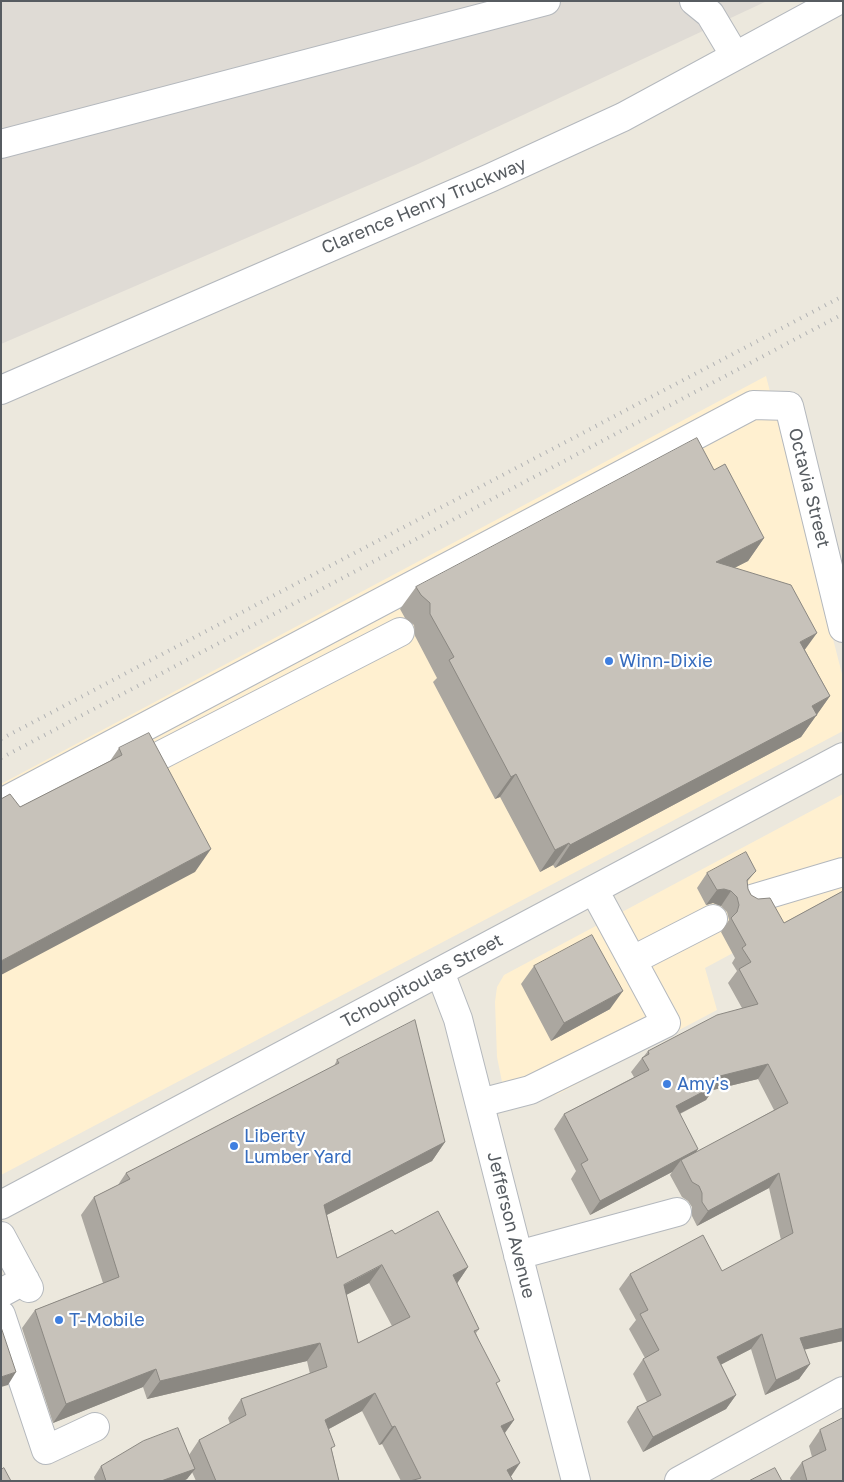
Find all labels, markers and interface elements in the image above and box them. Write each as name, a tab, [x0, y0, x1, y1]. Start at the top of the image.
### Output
street label: Clarence Henry Truckway	[318, 153, 530, 259]
street label: Octavia Street	[784, 426, 834, 550]
place label: Winn-Dixie	[619, 650, 713, 672]
marker: Winn-Dixie	[603, 655, 615, 667]
street label: Tchoupitoulas Street	[337, 929, 507, 1033]
place label: Amy's	[677, 1073, 729, 1095]
marker: Amy's	[661, 1078, 673, 1090]
place label: Liberty Lumber Yard	[244, 1125, 352, 1168]
marker: Liberty Lumber Yard	[228, 1140, 240, 1152]
street label: Jefferson Avenue	[482, 1149, 540, 1301]
place label: T-Mobile	[69, 1309, 145, 1331]
marker: T-Mobile	[53, 1314, 65, 1326]

